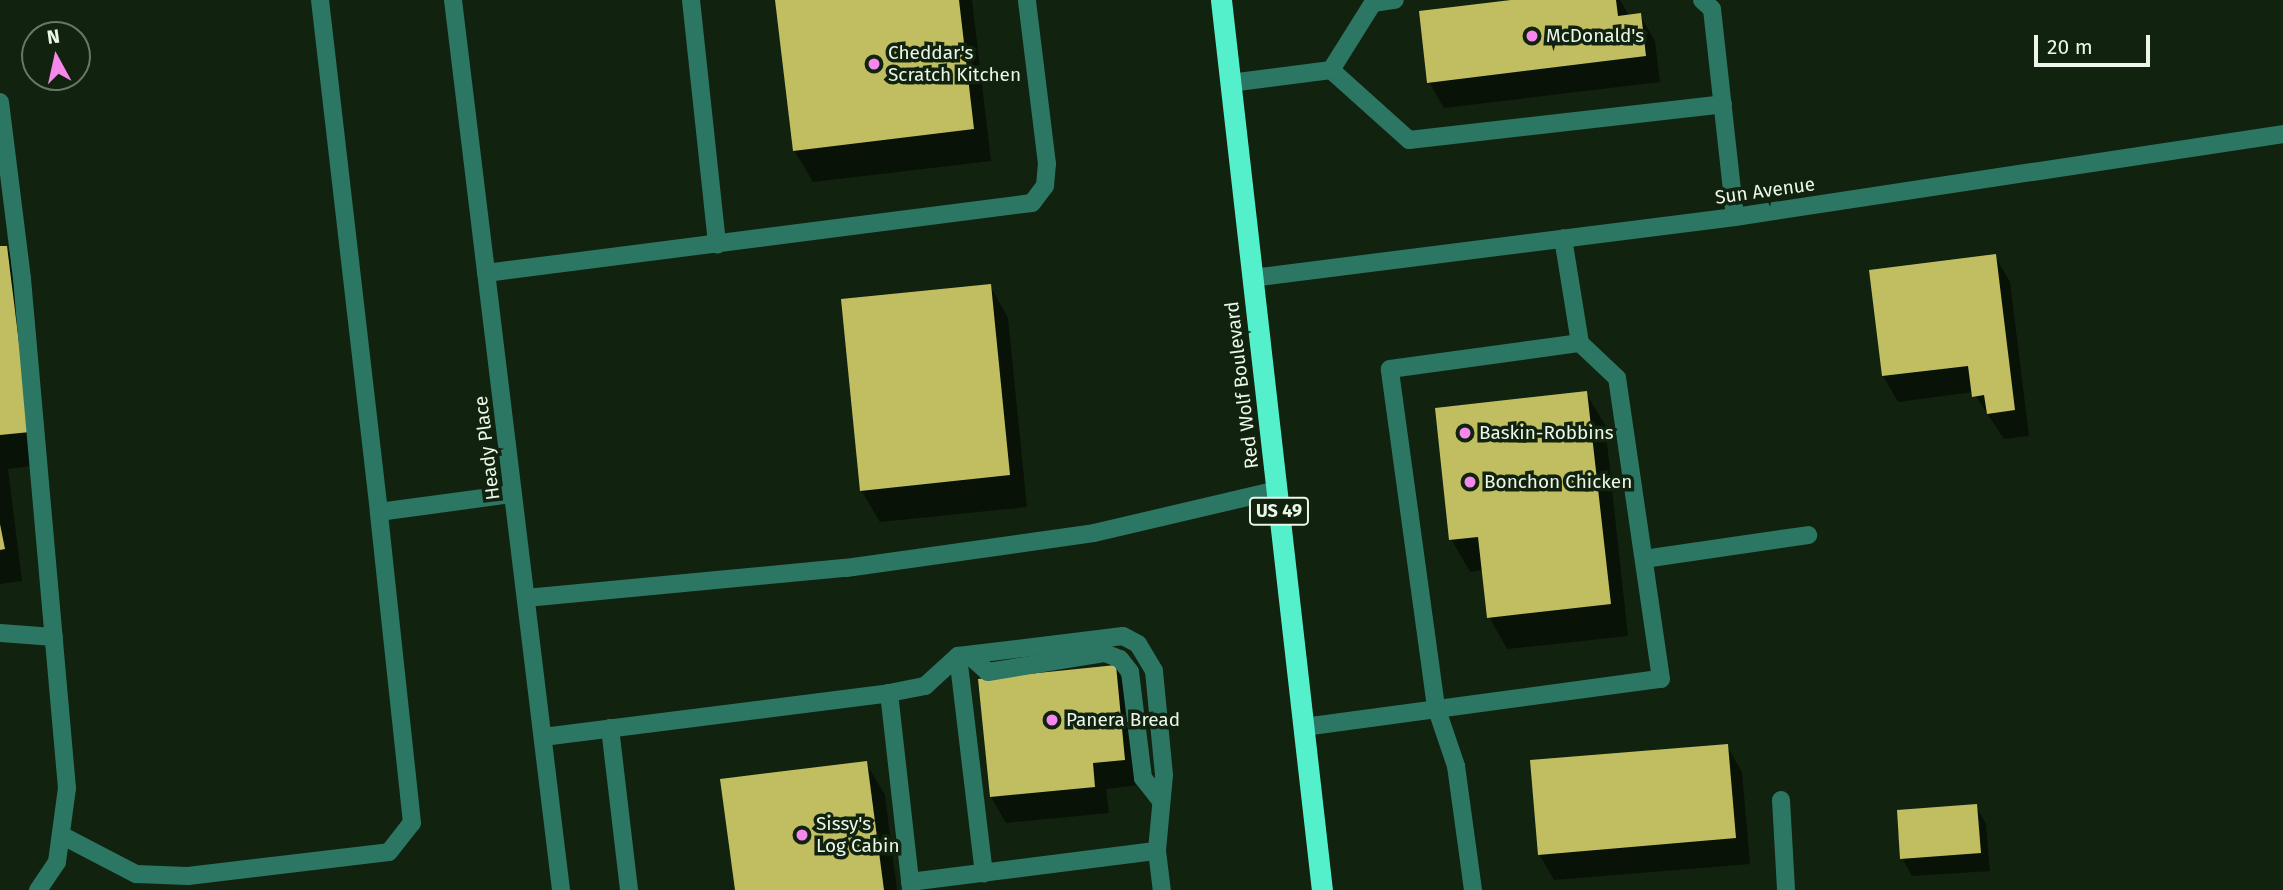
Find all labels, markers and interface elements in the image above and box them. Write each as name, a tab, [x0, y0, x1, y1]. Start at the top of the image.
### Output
north arrow	[21, 21, 91, 91]
scale bar	[2038, 21, 2154, 65]
text: N	[45, 24, 61, 49]
place label: McDonald's	[1546, 25, 1644, 47]
marker: McDonald's	[1524, 28, 1540, 44]
text: 20 m	[2047, 34, 2093, 60]
place label: Cheddar's Scratch Kitchen	[888, 42, 1021, 86]
marker: Cheddar's Scratch Kitchen	[866, 56, 882, 72]
street label: Sun Avenue	[1714, 173, 1816, 209]
street label: Red Wolf Boulevard	[1220, 300, 1264, 470]
street label: Heady Place	[469, 395, 505, 501]
place label: Baskin-Robbins	[1479, 422, 1614, 444]
marker: Baskin-Robbins	[1457, 425, 1473, 441]
place label: Bonchon Chicken	[1484, 471, 1632, 493]
marker: Bonchon Chicken	[1462, 474, 1478, 490]
road number: US 49	[1248, 496, 1310, 526]
place label: Panera Bread	[1066, 709, 1180, 731]
marker: Panera Bread	[1044, 712, 1060, 728]
place label: Sissy's Log Cabin	[816, 813, 900, 857]
marker: Sissy's Log Cabin	[794, 827, 810, 843]

